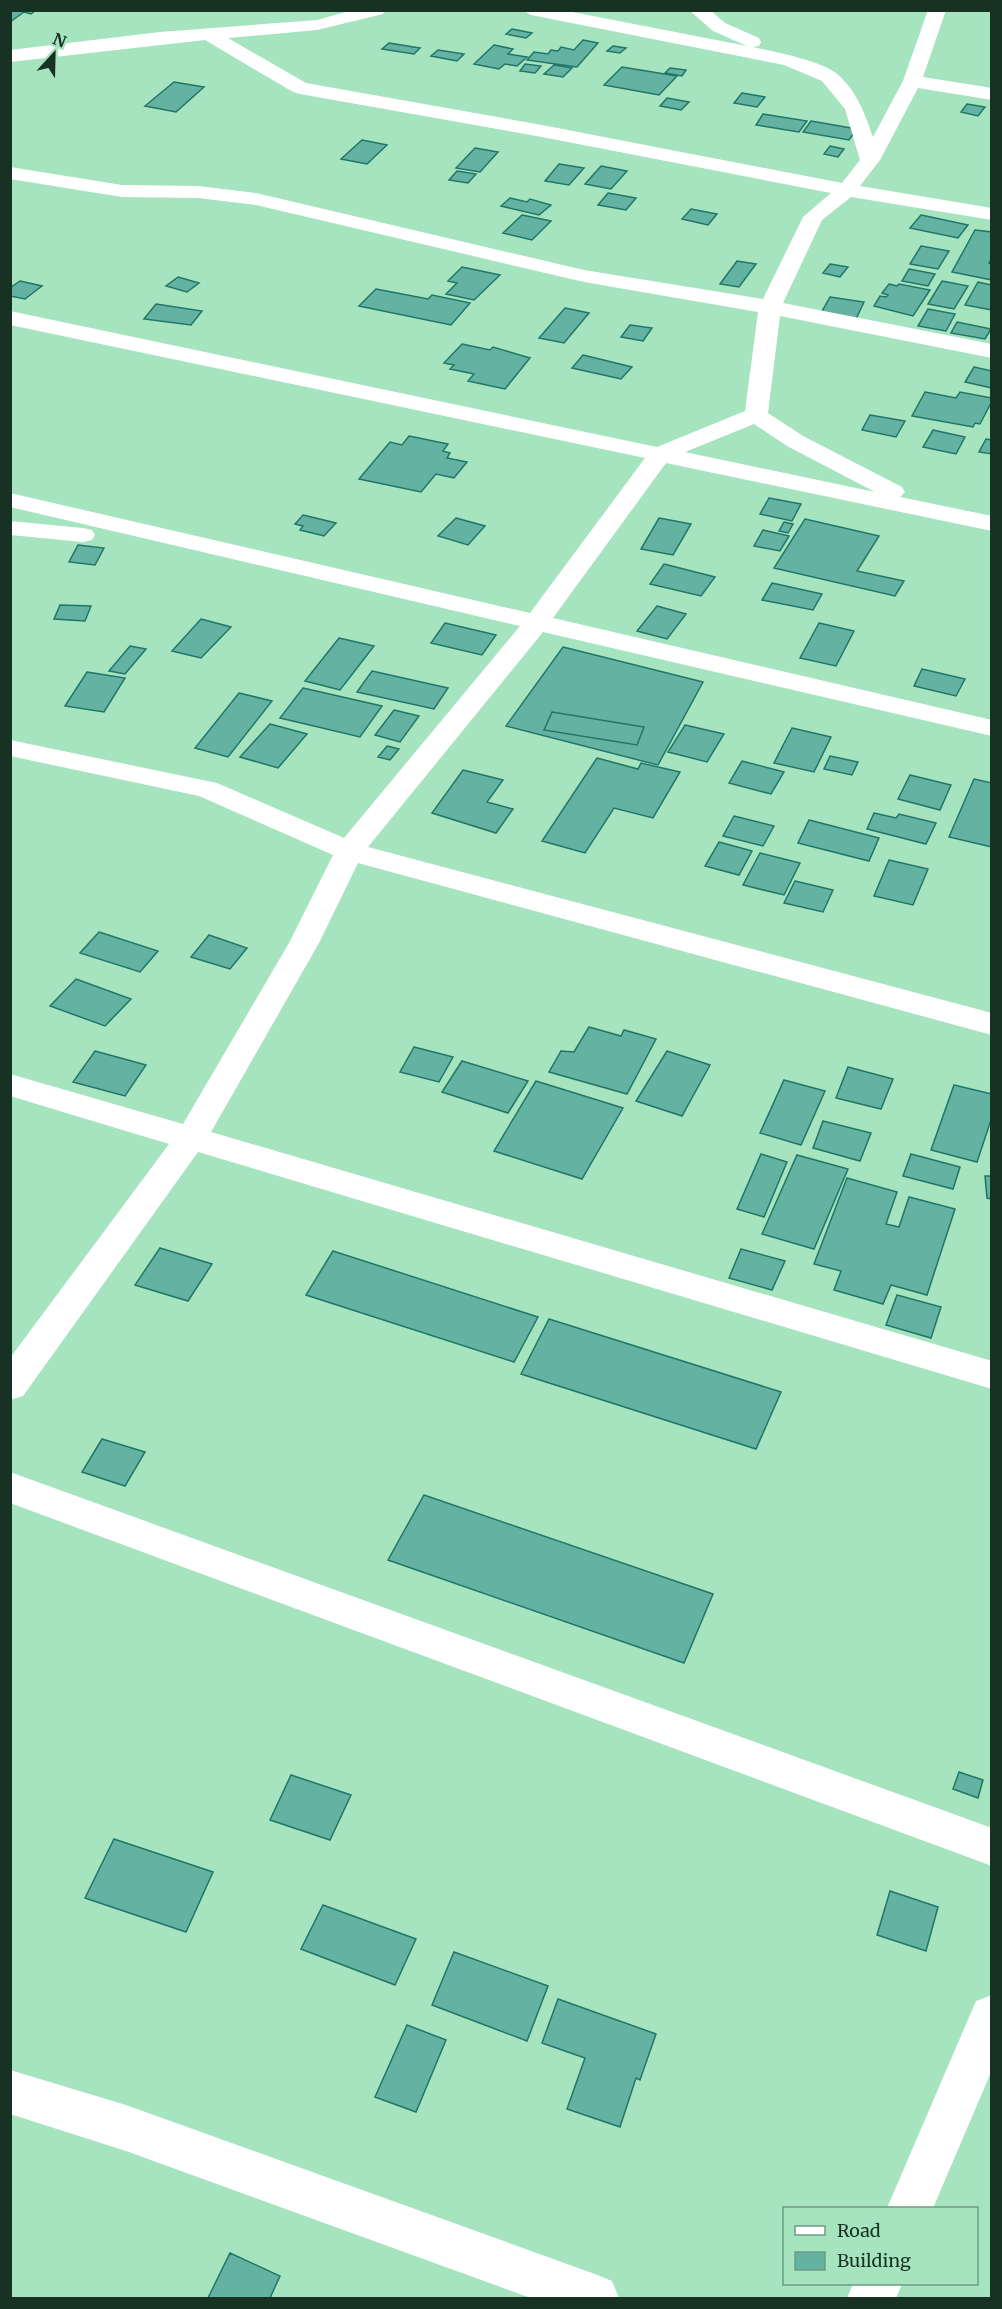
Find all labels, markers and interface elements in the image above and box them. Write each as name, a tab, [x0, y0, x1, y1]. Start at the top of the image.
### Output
north arrow	[24, 24, 84, 84]
text: N	[50, 28, 70, 52]
legend	[783, 2207, 978, 2285]
text: Road	[837, 2219, 881, 2242]
text: Building	[837, 2249, 911, 2272]

